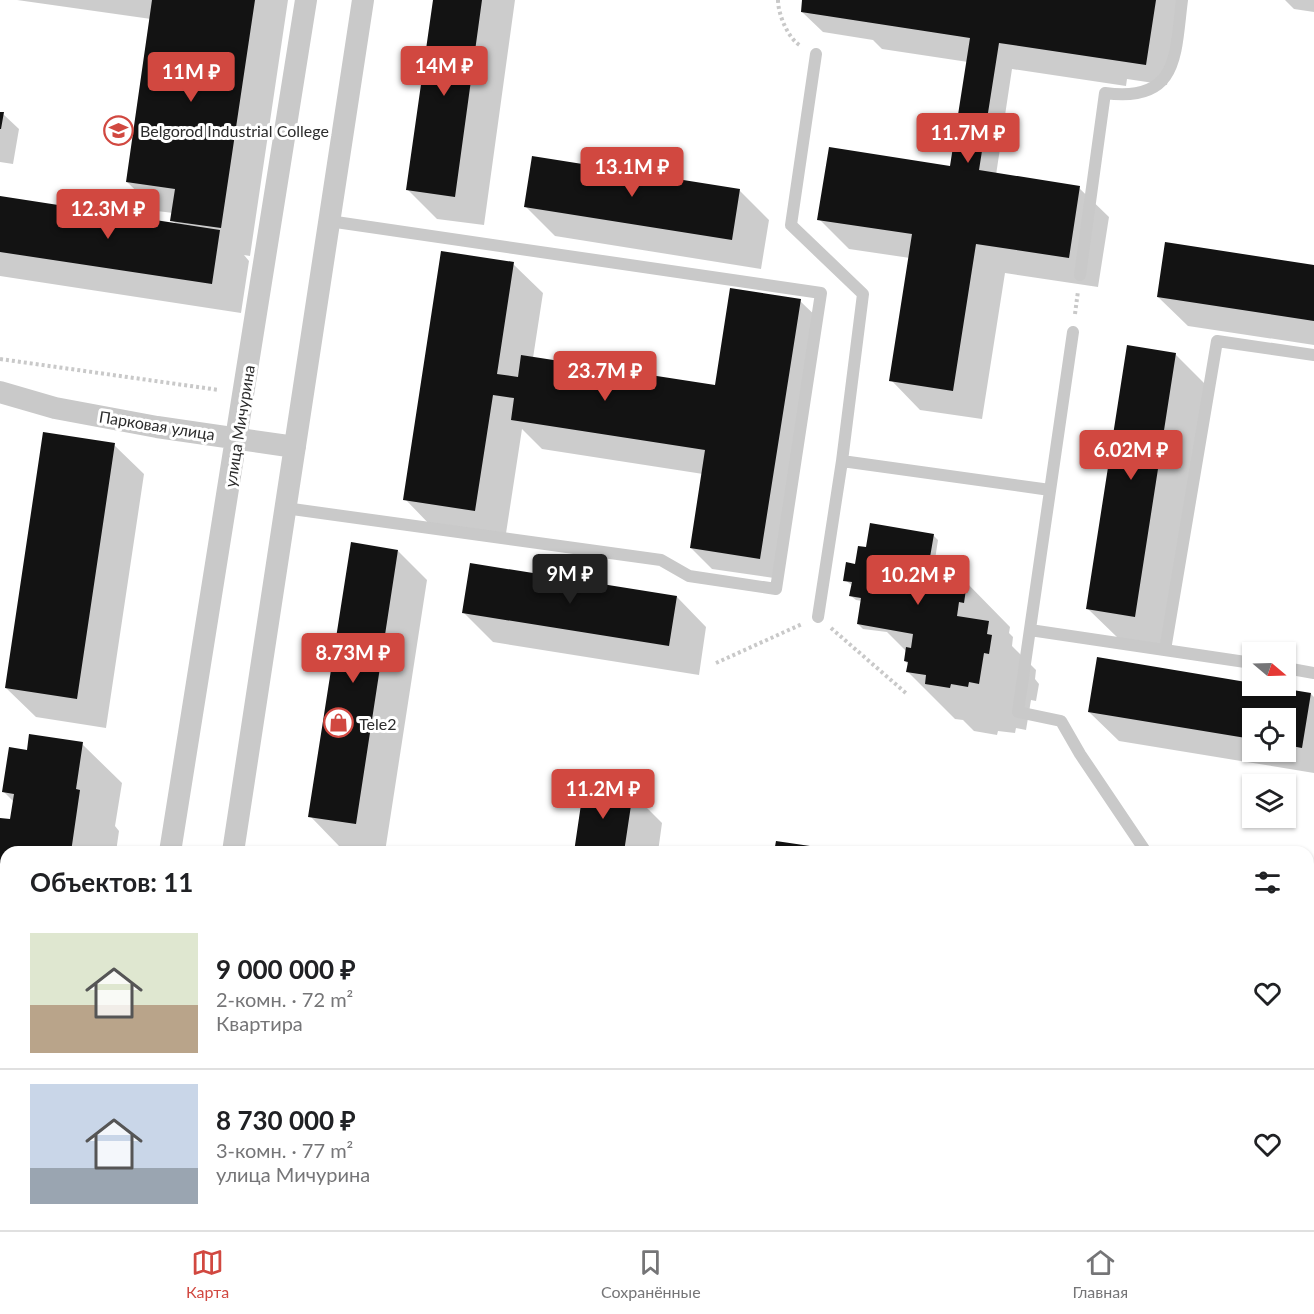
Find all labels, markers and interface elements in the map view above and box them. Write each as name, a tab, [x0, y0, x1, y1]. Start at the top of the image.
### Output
pin: 14M ₽	[402, 46, 486, 97]
pin: 11M ₽	[149, 52, 233, 103]
text: 14M ₽	[415, 53, 473, 77]
text: 11M ₽	[162, 59, 220, 83]
pin: 11.7M ₽	[913, 113, 1023, 164]
school or university icon: Belgorod Industrial College	[103, 114, 135, 146]
text: 11.7M ₽	[931, 120, 1005, 144]
place label: Belgorod Industrial College	[140, 121, 329, 140]
pin: 13.1M ₽	[577, 147, 687, 198]
text: 13.1M ₽	[595, 154, 669, 178]
pin: 12.3M ₽	[53, 189, 163, 240]
text: 12.3M ₽	[71, 196, 145, 220]
pin: 23.7M ₽	[550, 351, 660, 402]
text: 23.7M ₽	[568, 358, 642, 382]
street label: улица Мичурина	[220, 364, 258, 488]
street label: Парковая улица	[98, 406, 216, 444]
pin: 6.02M ₽	[1076, 430, 1186, 481]
text: 6.02M ₽	[1094, 437, 1168, 461]
pin: 9M ₽	[534, 554, 606, 605]
pin: 10.2M ₽	[863, 555, 973, 606]
text: 9M ₽	[547, 561, 594, 585]
text: 10.2M ₽	[881, 562, 955, 586]
pin: 8.73M ₽	[298, 633, 408, 684]
text: 8.73M ₽	[316, 640, 390, 664]
north arrow	[1242, 642, 1296, 696]
map controls	[1242, 642, 1296, 828]
shop icon: Tele2	[322, 707, 354, 739]
button: locate	[1242, 708, 1296, 762]
place label: Tele2	[359, 714, 396, 733]
pin: 11.2M ₽	[548, 769, 658, 820]
button: layers	[1242, 774, 1296, 828]
text: 11.2M ₽	[566, 776, 640, 800]
text: Объектов: 11	[30, 866, 193, 898]
icon: filters	[1251, 866, 1284, 899]
text: 9 000 000 ₽	[216, 953, 356, 985]
icon: home	[78, 957, 150, 1029]
icon: heart	[1251, 977, 1284, 1010]
text: 2-комн. · 72 m²	[216, 987, 353, 1011]
text: Квартира	[216, 1011, 303, 1035]
text: 8 730 000 ₽	[216, 1104, 356, 1136]
icon: home	[78, 1108, 150, 1180]
icon: heart	[1251, 1128, 1284, 1161]
text: 3-комн. · 77 m²	[216, 1138, 353, 1162]
text: улица Мичурина	[216, 1162, 370, 1186]
tab: Карта	[186, 1246, 229, 1301]
tab: Сохранённые	[601, 1246, 701, 1301]
tab: Главная	[1072, 1246, 1128, 1301]

